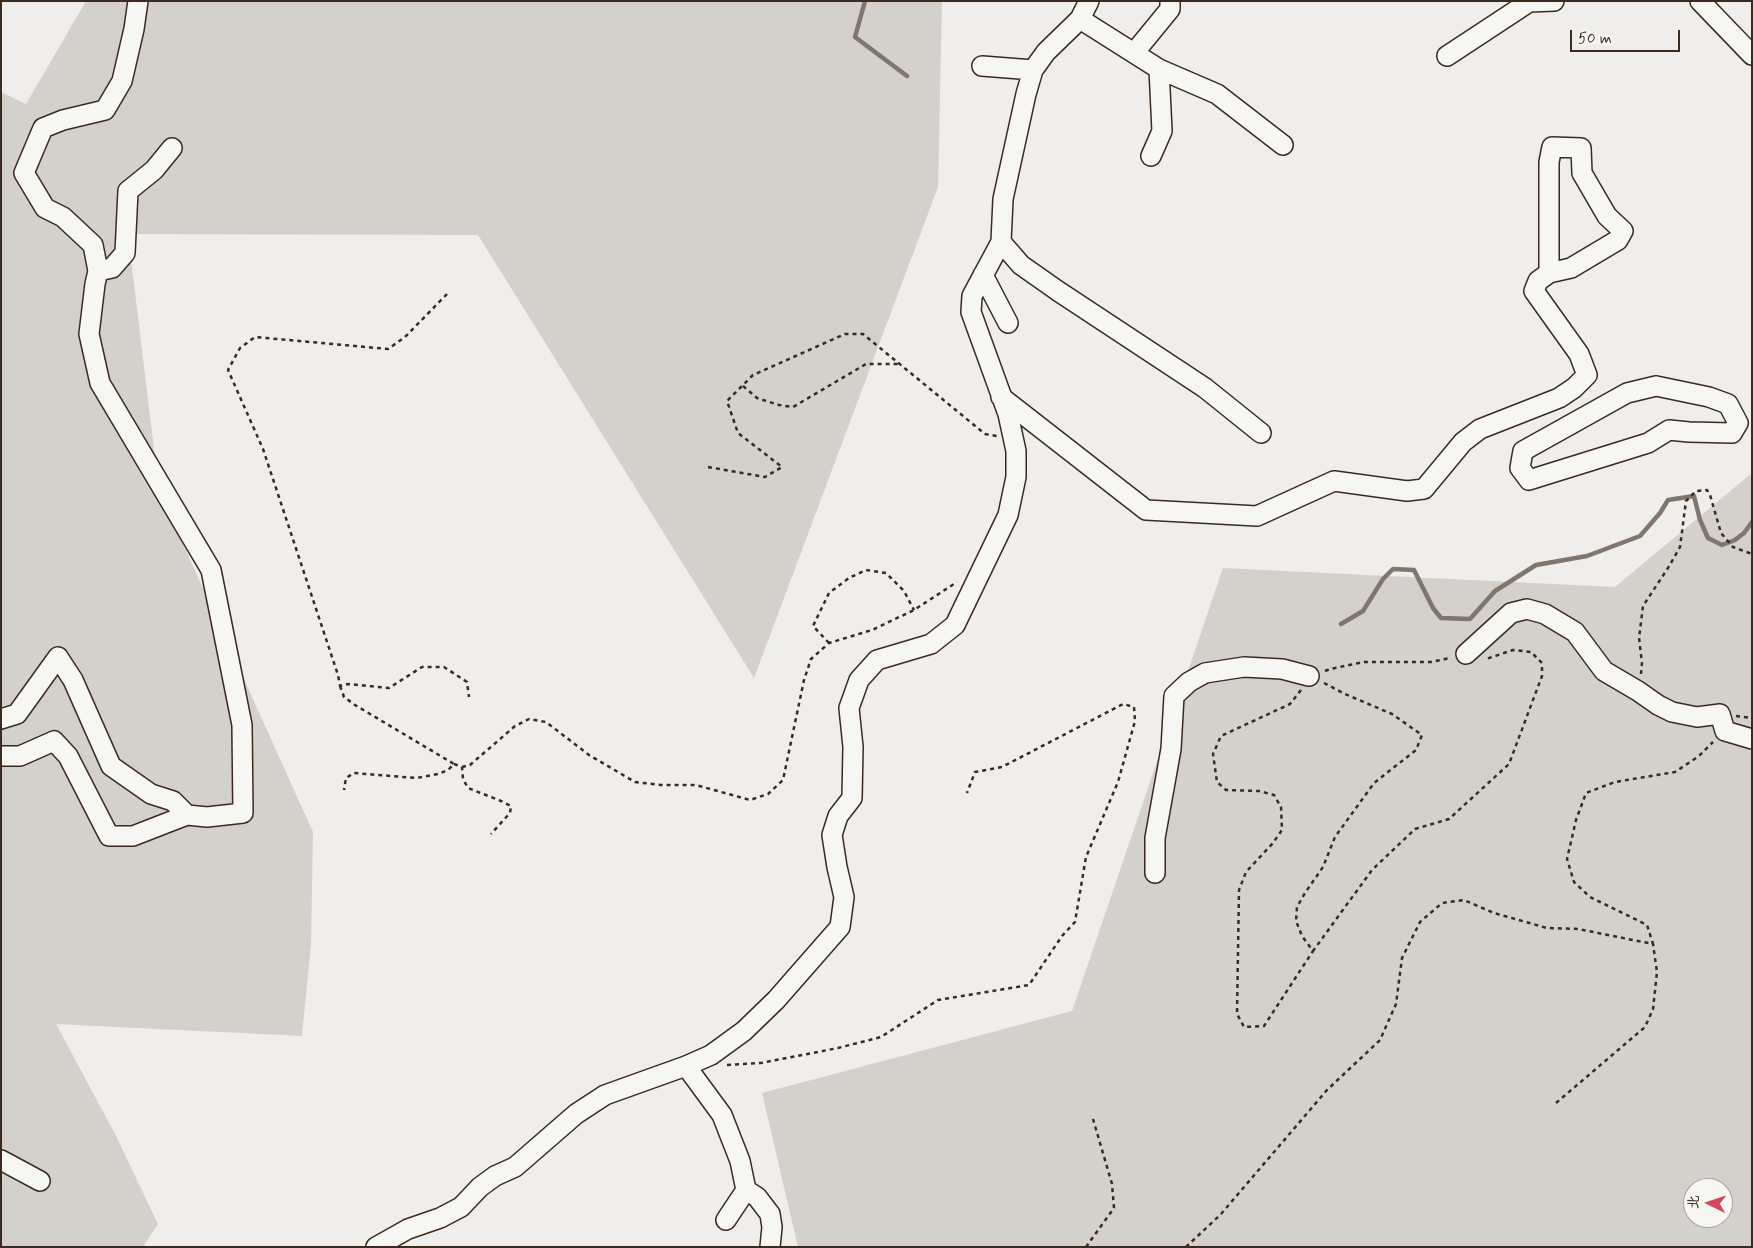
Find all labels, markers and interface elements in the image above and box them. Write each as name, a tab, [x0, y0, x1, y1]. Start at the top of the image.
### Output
scale bar	[1573, 20, 1683, 52]
text: 50 m	[1578, 29, 1612, 49]
north arrow	[1683, 1178, 1733, 1228]
text: 北	[1685, 1194, 1704, 1210]

